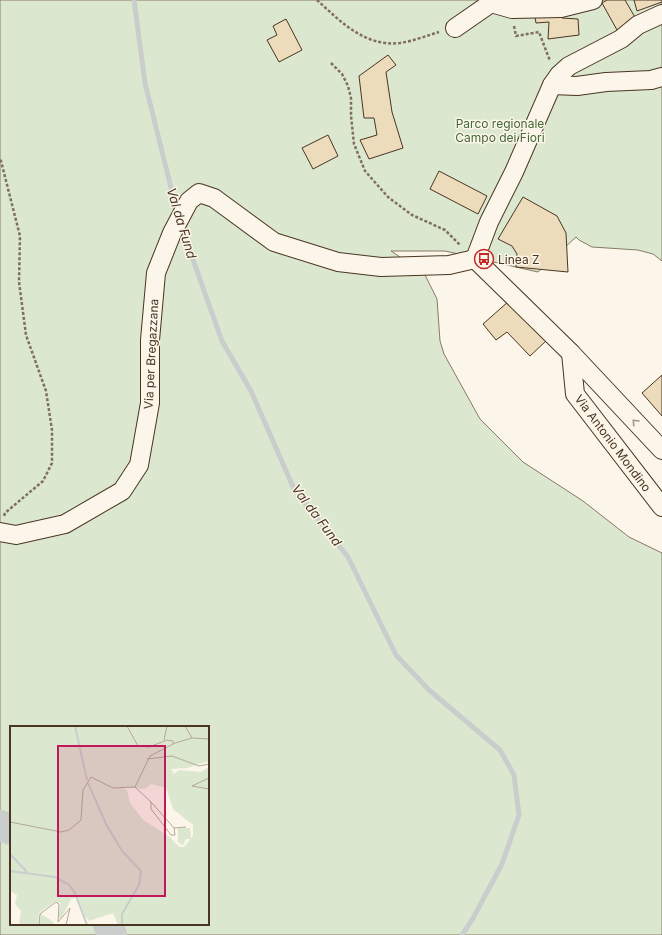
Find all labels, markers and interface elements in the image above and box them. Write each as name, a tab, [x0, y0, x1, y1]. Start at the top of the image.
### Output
park label: Parco regionale Campo dei Fiori	[455, 116, 545, 145]
water label: Val da Fund	[164, 186, 200, 260]
bus stop icon: Linea Z	[473, 248, 495, 270]
place label: Linea Z	[498, 252, 540, 267]
street label: Via per Bregazzana	[141, 298, 161, 410]
street label: Via Antonio Mondino	[572, 391, 654, 495]
one-way arrow	[633, 419, 640, 427]
water label: Val da Fund	[289, 481, 345, 549]
inset map	[10, 726, 209, 925]

